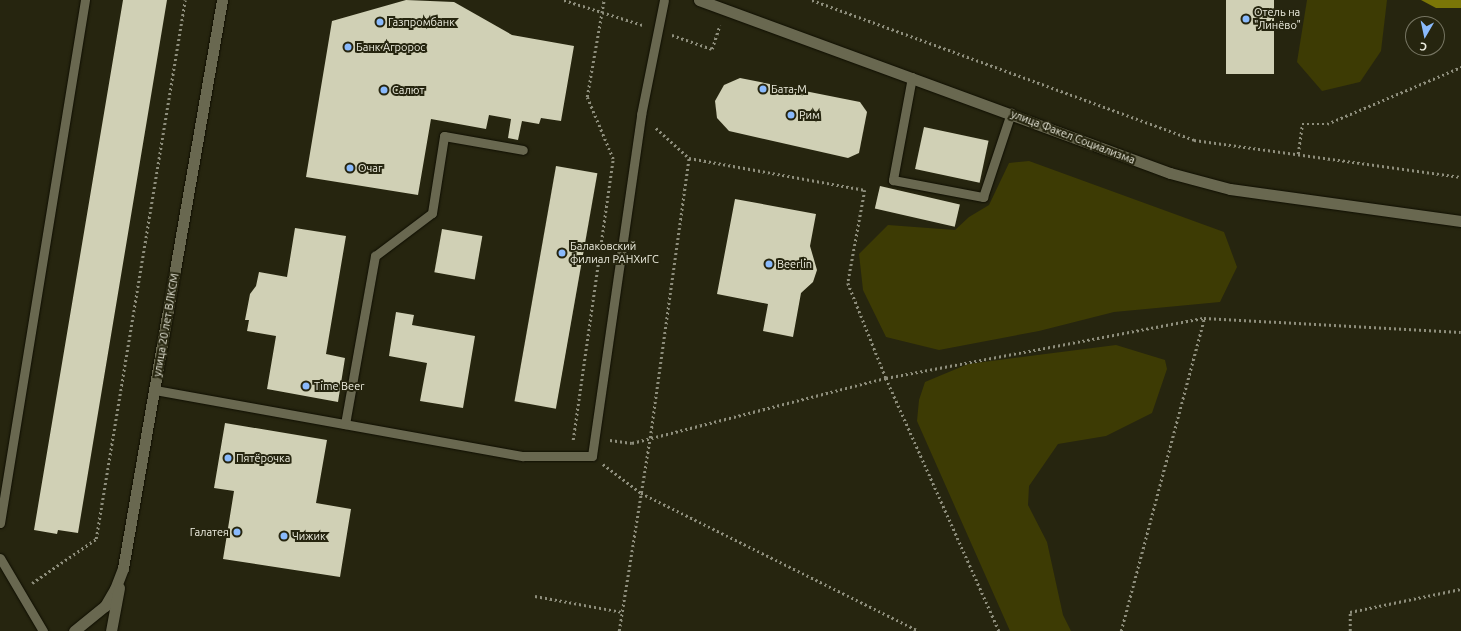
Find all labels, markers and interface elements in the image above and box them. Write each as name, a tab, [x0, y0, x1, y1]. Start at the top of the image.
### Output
place label: Отель на "Линёво"	[1254, 6, 1301, 32]
marker: Отель на "Линёво"	[1241, 14, 1251, 24]
place label: Газпромбанк	[388, 15, 455, 29]
north arrow	[1405, 16, 1445, 56]
marker: Газпромбанк	[375, 17, 385, 27]
place label: Банк Агророс	[356, 40, 425, 54]
text: С	[1419, 40, 1428, 53]
marker: Банк Агророс	[343, 42, 353, 52]
place label: Бата-М	[771, 82, 807, 96]
place label: Салют	[392, 83, 424, 97]
marker: Бата-М	[758, 84, 768, 94]
marker: Салют	[379, 85, 389, 95]
street label: улица Факел Социализма	[1009, 107, 1137, 167]
place label: Рим	[799, 108, 820, 122]
marker: Рим	[786, 110, 796, 120]
place label: Очаг	[358, 161, 382, 175]
marker: Очаг	[345, 163, 355, 173]
place label: Балаковский филиал РАНХиГС	[570, 240, 659, 266]
marker: Балаковский филиал РАНХиГС	[557, 248, 567, 258]
place label: Beerlin	[777, 257, 812, 271]
marker: Beerlin	[764, 259, 774, 269]
street label: улица 20 лет ВЛКСМ	[150, 272, 182, 378]
place label: Time Beer	[314, 379, 364, 393]
marker: Time Beer	[301, 381, 311, 391]
place label: Пятёрочка	[236, 451, 290, 465]
marker: Пятёрочка	[223, 453, 233, 463]
place label: Галатея	[190, 525, 229, 539]
marker: Галатея	[232, 527, 242, 537]
place label: Чижик	[292, 529, 326, 543]
marker: Чижик	[279, 531, 289, 541]

